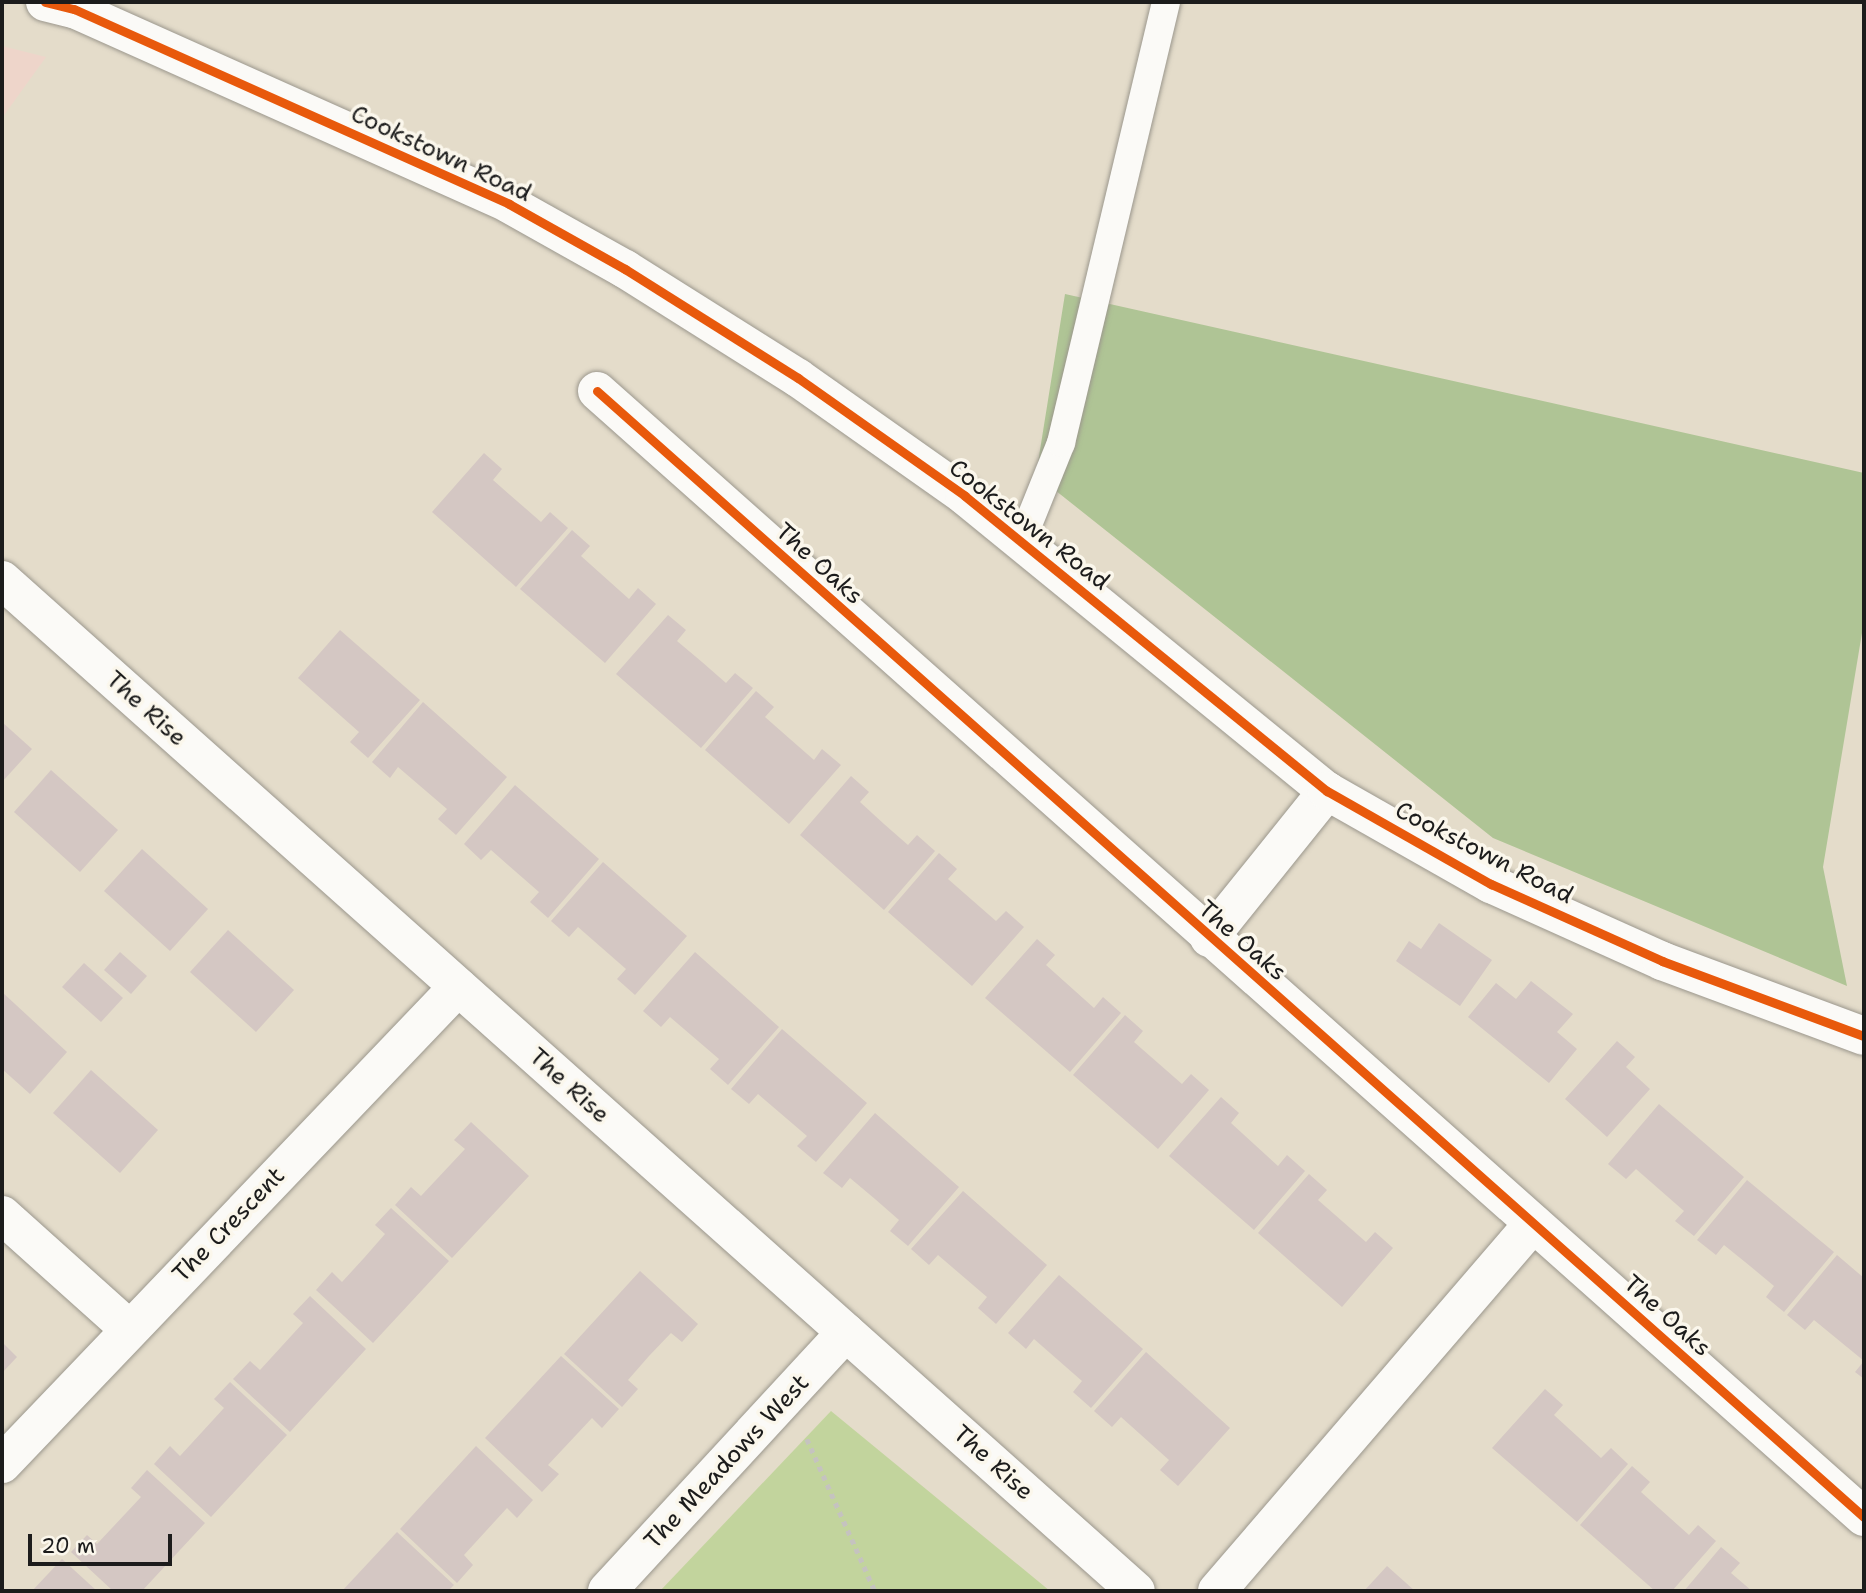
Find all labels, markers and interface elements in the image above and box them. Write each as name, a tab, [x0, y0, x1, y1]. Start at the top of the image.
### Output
street label: Cookstown Road	[346, 100, 536, 208]
street label: Cookstown Road	[943, 453, 1115, 597]
street label: The Oaks	[769, 517, 869, 611]
street label: The Rise	[100, 665, 192, 753]
street label: Cookstown Road	[1390, 796, 1578, 910]
street label: The Oaks	[1192, 895, 1292, 987]
street label: The Rise	[523, 1042, 615, 1130]
street label: The Crescent	[167, 1161, 291, 1289]
street label: The Oaks	[1617, 1269, 1717, 1363]
street label: The Meadows West	[639, 1369, 815, 1555]
street label: The Rise	[947, 1419, 1039, 1507]
scale bar	[32, 1520, 175, 1564]
text: 20 m	[41, 1532, 95, 1560]

